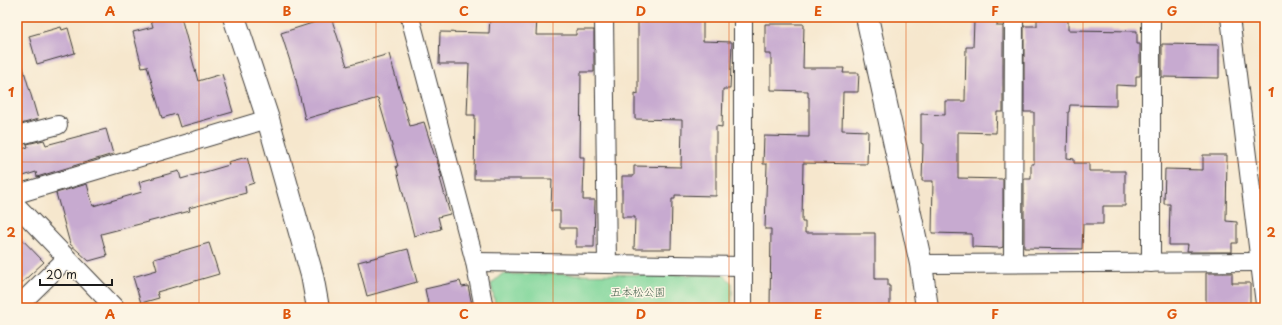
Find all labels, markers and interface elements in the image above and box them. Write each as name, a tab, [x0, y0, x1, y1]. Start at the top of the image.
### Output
text: A	[105, 1, 115, 20]
text: B	[283, 1, 292, 20]
text: C	[459, 1, 469, 20]
text: D	[636, 1, 646, 20]
text: E	[814, 1, 822, 20]
text: F	[991, 1, 999, 20]
text: G	[1167, 1, 1177, 20]
text: 1	[8, 82, 14, 101]
text: 1	[1268, 82, 1274, 101]
text: 2	[6, 222, 16, 241]
text: 2	[1266, 222, 1276, 241]
scale bar	[40, 261, 112, 287]
text: 20 m	[46, 265, 77, 283]
park label: 五本松公園	[611, 283, 666, 300]
text: A	[105, 304, 115, 323]
text: B	[283, 304, 292, 323]
text: C	[459, 304, 469, 323]
text: D	[636, 304, 646, 323]
text: E	[814, 304, 822, 323]
text: F	[991, 304, 999, 323]
text: G	[1167, 304, 1177, 323]

